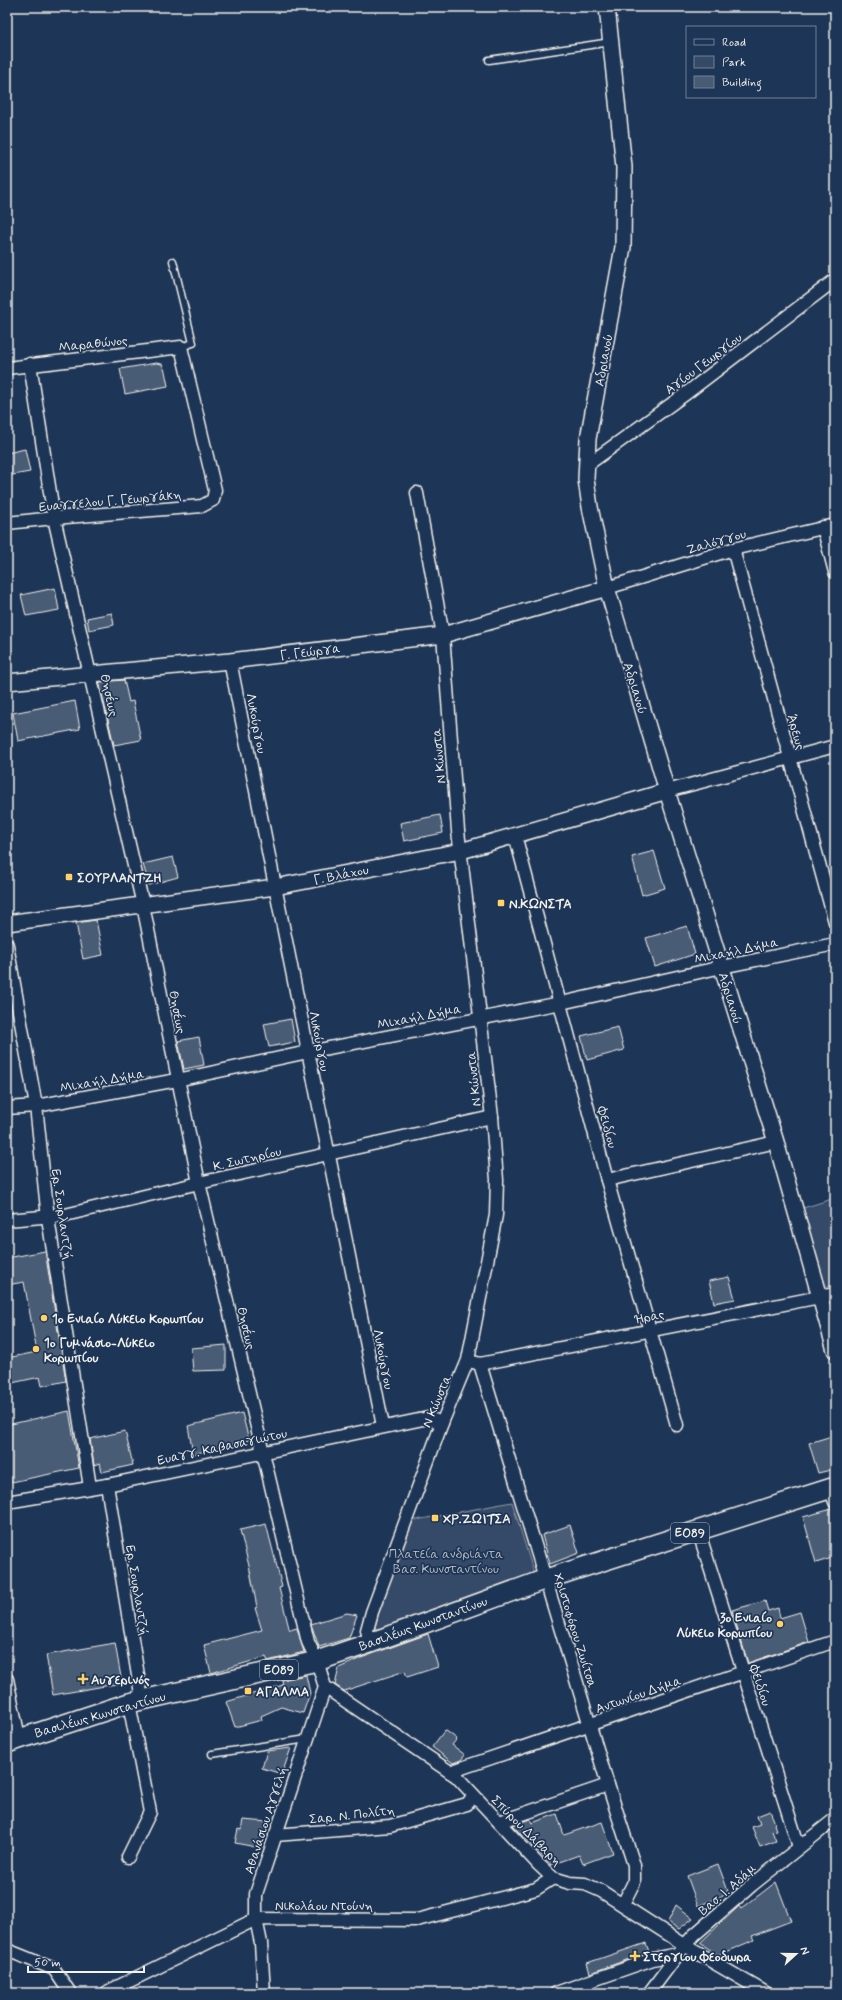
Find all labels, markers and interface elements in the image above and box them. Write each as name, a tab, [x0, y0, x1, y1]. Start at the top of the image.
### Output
legend	[686, 26, 816, 98]
text: Road	[722, 35, 746, 51]
text: Park	[722, 55, 746, 71]
text: Building	[722, 75, 762, 92]
street label: Αγίου Γεωργίου	[662, 330, 746, 399]
street label: Μαραθώνος	[58, 332, 129, 357]
street label: Αδριανού	[592, 333, 617, 388]
street label: Ευαγγελου Γ. Γεωργάκη	[38, 487, 182, 516]
street label: Ζαλόγγου	[685, 526, 748, 559]
street label: Γ. Γεώργα	[279, 640, 341, 665]
street label: Αδριανού	[619, 661, 650, 716]
street label: Θησέως	[95, 672, 122, 719]
street label: Λυκούργου	[241, 692, 270, 755]
street label: Άρεως	[783, 713, 809, 752]
street label: Ν Κώνστα	[429, 727, 450, 784]
street label: Γ. Βλάχου	[312, 862, 370, 889]
place label: ΣΟΥΡΛΑΝΤΖΗ	[77, 870, 162, 887]
marker: ΣΟΥΡΛΑΝΤΖΗ	[64, 872, 74, 882]
place label: Ν.ΚΩΝΣΤΑ	[509, 896, 572, 913]
marker: Ν.ΚΩΝΣΤΑ	[496, 898, 506, 908]
street label: Μιχαήλ Δήμα	[693, 934, 780, 969]
street label: Αδριανού	[714, 971, 745, 1026]
street label: Θησέως	[164, 989, 189, 1036]
street label: Μιχαήλ Δήμα	[376, 1001, 463, 1034]
street label: Λυκούργου	[304, 1010, 333, 1073]
street label: Ν Κώνστα	[463, 1050, 486, 1107]
street label: Μιχαήλ Δήμα	[59, 1066, 146, 1097]
street label: Φειδίου	[593, 1104, 620, 1150]
street label: Κ. Σωτηρίου	[212, 1143, 283, 1176]
street label: Ερ. Σουρλαντζή	[47, 1168, 76, 1261]
street label: Θησέως	[232, 1305, 259, 1352]
street label: Ήρας	[633, 1306, 666, 1329]
place label: 1ο Ενιαίο Λύκειο Κορωπίου	[52, 1311, 204, 1328]
marker: 1ο Ενιαίο Λύκειο Κορωπίου	[39, 1313, 49, 1323]
street label: Λυκούργου	[368, 1328, 397, 1391]
place label: 1ο Γυμνάσιο-Λύκειο Κορωπίου	[44, 1335, 155, 1367]
marker: 1ο Γυμνάσιο-Λύκειο Κορωπίου	[31, 1344, 41, 1354]
street label: Ν Κώνστα	[419, 1373, 456, 1430]
street label: Ευαγγ. Καβασαγιώτου	[156, 1425, 289, 1470]
place label: ΧΡ.ΖΩΙΤΣΑ	[443, 1511, 511, 1528]
marker: ΧΡ.ΖΩΙΤΣΑ	[430, 1513, 440, 1523]
road number: ΕΟ89	[671, 1523, 709, 1543]
street label: Ερ. Σουρλαντζή	[121, 1544, 152, 1637]
park label: Πλατεία ανδριάντα Βασ. Κωνσταντίνου	[389, 1546, 503, 1578]
street label: Χριστοφόρου Ζωίτσα	[549, 1571, 600, 1690]
street label: Βασιλέως Κωνσταντίνου	[357, 1593, 490, 1656]
place label: 3ο Ενιαίο Λύκειο Κορωπίου	[676, 1610, 772, 1642]
marker: 3ο Ενιαίο Λύκειο Κορωπίου	[775, 1619, 785, 1629]
road number: ΕΟ89	[260, 1660, 298, 1680]
street label: Φειδίου	[745, 1662, 774, 1709]
place label: Αυγερινός	[91, 1672, 150, 1689]
street label: Αντωνίου Δήμα	[593, 1673, 684, 1718]
marker: Αυγερινός	[78, 1674, 88, 1684]
place label: ΑΓΑΛΜΑ	[256, 1684, 309, 1701]
marker: ΑΓΑΛΜΑ	[243, 1686, 253, 1696]
street label: Βασιλέως Κωνσταντίνου	[33, 1689, 168, 1742]
street label: Αθανάσιου Αγγελή	[241, 1765, 292, 1876]
street label: Σπύρου Δάβαρη	[487, 1792, 565, 1870]
street label: Σαρ. Ν. Πολίτη	[309, 1803, 396, 1828]
street label: Βασ. Ι. Αδάμ	[695, 1861, 761, 1920]
street label: Νικολάου Ντούνη	[275, 1898, 373, 1915]
north arrow	[776, 1934, 816, 1974]
text: N	[797, 1945, 812, 1957]
scale bar	[28, 1948, 144, 1974]
place label: Στεργιου Φεοδωρα	[643, 1949, 752, 1966]
marker: Στεργιου Φεοδωρα	[630, 1951, 640, 1961]
text: 50 m	[34, 1955, 61, 1971]

